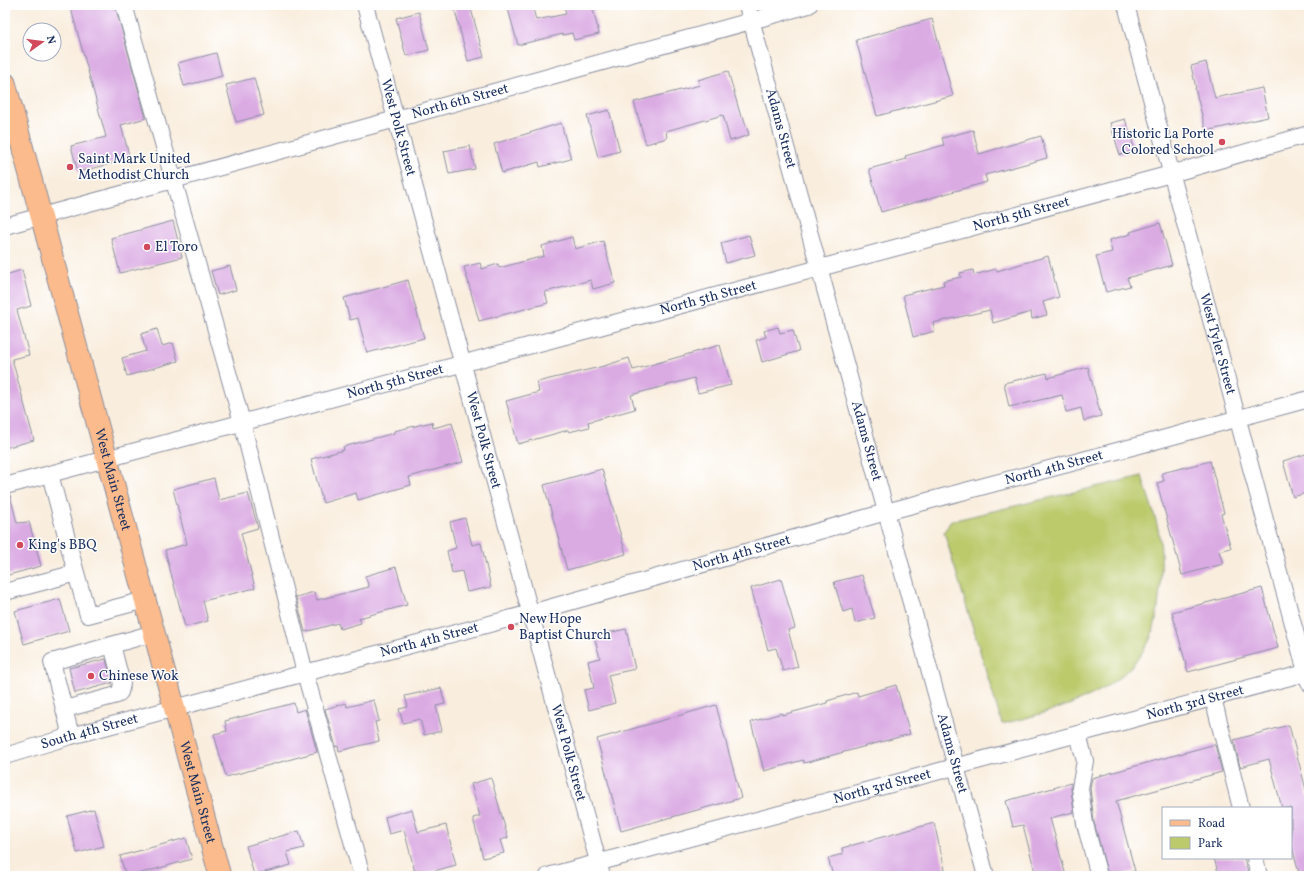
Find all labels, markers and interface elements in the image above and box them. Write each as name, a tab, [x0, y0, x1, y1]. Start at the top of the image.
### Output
north arrow	[22, 22, 62, 62]
text: N	[42, 34, 58, 46]
street label: West Polk Street	[376, 77, 421, 178]
street label: North 6th Street	[410, 79, 511, 124]
street label: Adams Street	[761, 86, 801, 171]
place label: Historic La Porte Colored School	[1112, 125, 1214, 160]
marker: Historic La Porte Colored School	[1217, 137, 1227, 147]
place label: Saint Mark United Methodist Church	[78, 150, 191, 185]
marker: Saint Mark United Methodist Church	[65, 162, 75, 172]
street label: North 5th Street	[971, 192, 1072, 236]
place label: El Toro	[155, 238, 198, 257]
marker: El Toro	[142, 242, 152, 252]
street label: North 5th Street	[658, 276, 759, 320]
street label: West Tyler Street	[1195, 291, 1240, 397]
street label: North 5th Street	[345, 360, 446, 404]
street label: West Polk Street	[461, 390, 506, 491]
street label: Adams Street	[847, 399, 887, 483]
street label: West Main Street	[90, 426, 136, 533]
street label: North 4th Street	[1003, 446, 1105, 490]
street label: North 4th Street	[690, 530, 793, 576]
place label: King's BBQ	[28, 536, 97, 555]
marker: King's BBQ	[15, 540, 25, 550]
place label: New Hope Baptist Church	[519, 610, 611, 645]
street label: North 4th Street	[378, 618, 481, 662]
marker: New Hope Baptist Church	[506, 622, 516, 632]
place label: Chinese Wok	[99, 667, 179, 686]
marker: Chinese Wok	[86, 671, 96, 681]
street label: North 3rd Street	[1144, 680, 1246, 725]
street label: West Polk Street	[546, 702, 591, 804]
street label: South 4th Street	[38, 709, 140, 754]
street label: Adams Street	[932, 711, 972, 796]
street label: West Main Street	[174, 739, 220, 846]
street label: North 3rd Street	[831, 764, 933, 809]
legend	[1162, 807, 1292, 859]
text: Road	[1198, 816, 1225, 832]
text: Park	[1198, 836, 1223, 852]

